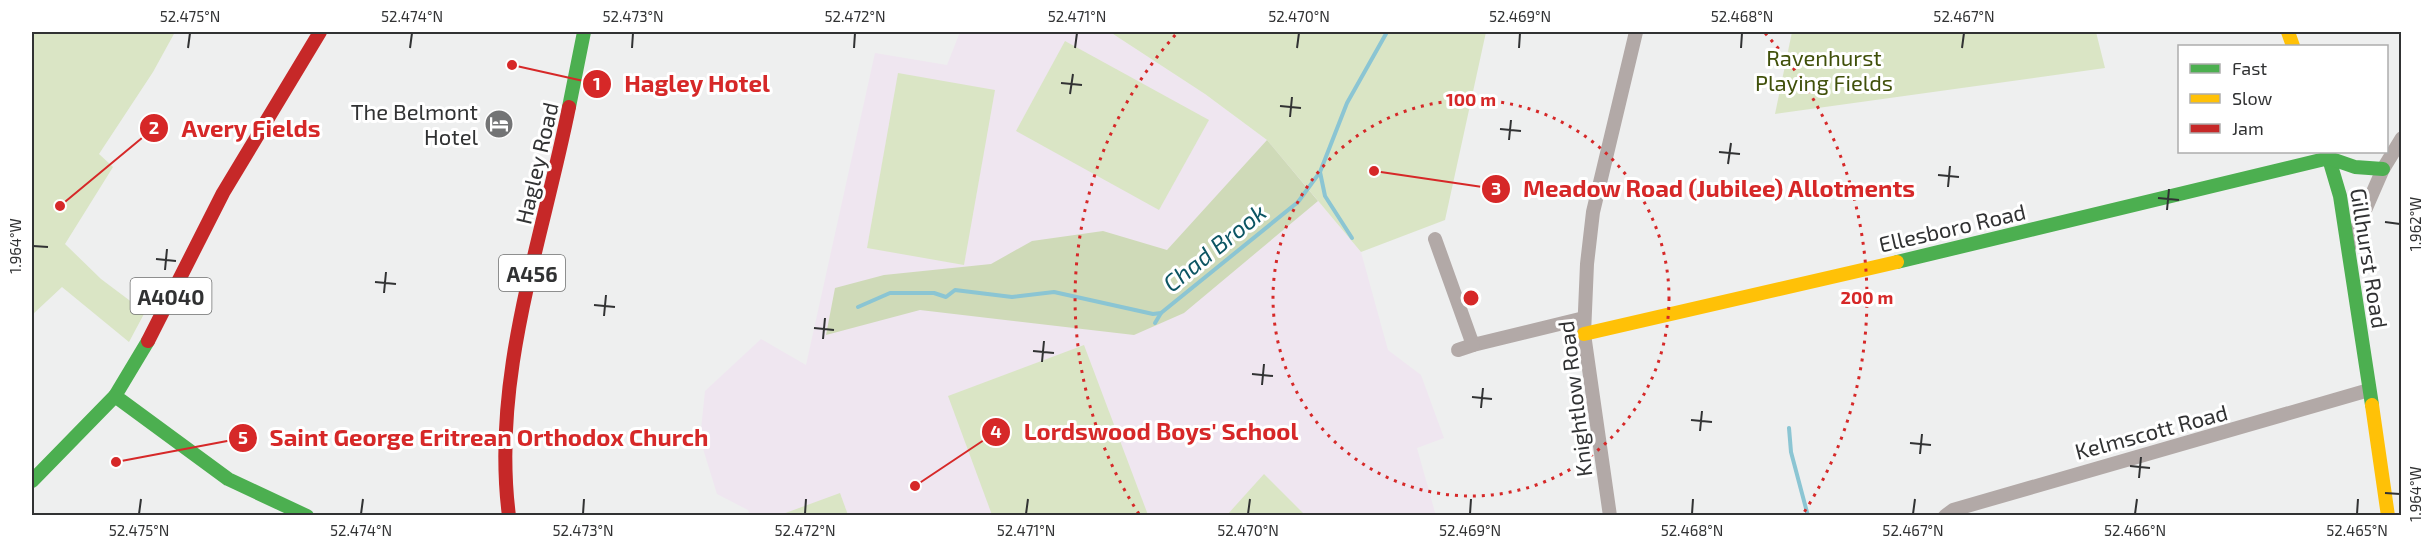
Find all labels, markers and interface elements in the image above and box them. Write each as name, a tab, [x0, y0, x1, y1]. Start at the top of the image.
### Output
text: 52.475°N	[160, 7, 220, 25]
text: 52.474°N	[381, 7, 443, 25]
text: 52.473°N	[602, 7, 664, 25]
text: 52.472°N	[824, 7, 886, 25]
text: 52.471°N	[1048, 7, 1106, 25]
text: 52.470°N	[1268, 7, 1330, 25]
text: 52.469°N	[1489, 7, 1551, 25]
text: 52.468°N	[1711, 7, 1773, 25]
text: 52.467°N	[1933, 7, 1995, 25]
park label: Ravenhurst Playing Fields	[1755, 44, 1893, 95]
legend	[2178, 45, 2388, 153]
text: Fast	[2232, 57, 2267, 79]
callout: Hagley Hotel	[582, 63, 782, 105]
text: Hagley Hotel	[624, 68, 770, 97]
text: 1	[593, 72, 601, 94]
text: Slow	[2232, 87, 2273, 109]
text: 100 m	[1446, 88, 1496, 110]
place label: The Belmont Hotel	[351, 98, 478, 149]
street label: Hagley Road	[509, 100, 563, 226]
callout: Avery Fields	[139, 107, 332, 149]
hotel icon: The Belmont Hotel	[483, 108, 515, 140]
text: Avery Fields	[181, 113, 321, 142]
text: 2	[149, 116, 159, 138]
text: Jam	[2232, 117, 2264, 139]
callout: Meadow Road (Jubilee) Allotments	[1481, 168, 1928, 210]
text: Meadow Road (Jubilee) Allotments	[1523, 173, 1915, 202]
text: 3	[1491, 177, 1501, 199]
street label: Gillhurst Road	[2346, 186, 2394, 330]
water label: Chad Brook	[1157, 197, 1271, 297]
street label: Ellesboro Road	[1876, 197, 2028, 257]
text: 1.962°W	[2406, 197, 2424, 251]
text: 1.964°W	[6, 218, 24, 274]
road number: A456	[499, 255, 565, 291]
road number: A4040	[130, 278, 212, 314]
text: 200 m	[1841, 286, 1893, 308]
centre of rings	[1461, 288, 1481, 308]
street label: Knightlow Road	[1552, 320, 1596, 478]
street label: Kelmscott Road	[2072, 398, 2230, 464]
callout: Lordswood Boys' School	[981, 411, 1311, 453]
text: Lordswood Boys' School	[1024, 416, 1298, 445]
callout: Saint George Eritrean Orthodox Church	[228, 417, 721, 459]
text: 4	[990, 420, 1002, 442]
text: Saint George Eritrean Orthodox Church	[270, 422, 708, 451]
text: 5	[238, 426, 248, 448]
text: 1.964°W	[2406, 466, 2424, 522]
text: 52.475°N	[109, 521, 169, 539]
text: 52.474°N	[330, 521, 392, 539]
text: 52.473°N	[552, 521, 614, 539]
text: 52.472°N	[774, 521, 836, 539]
text: 52.471°N	[997, 521, 1055, 539]
text: 52.470°N	[1217, 521, 1279, 539]
text: 52.469°N	[1439, 521, 1501, 539]
text: 52.468°N	[1661, 521, 1723, 539]
text: 52.467°N	[1882, 521, 1944, 539]
text: 52.466°N	[2104, 521, 2166, 539]
text: 52.465°N	[2326, 521, 2388, 539]

